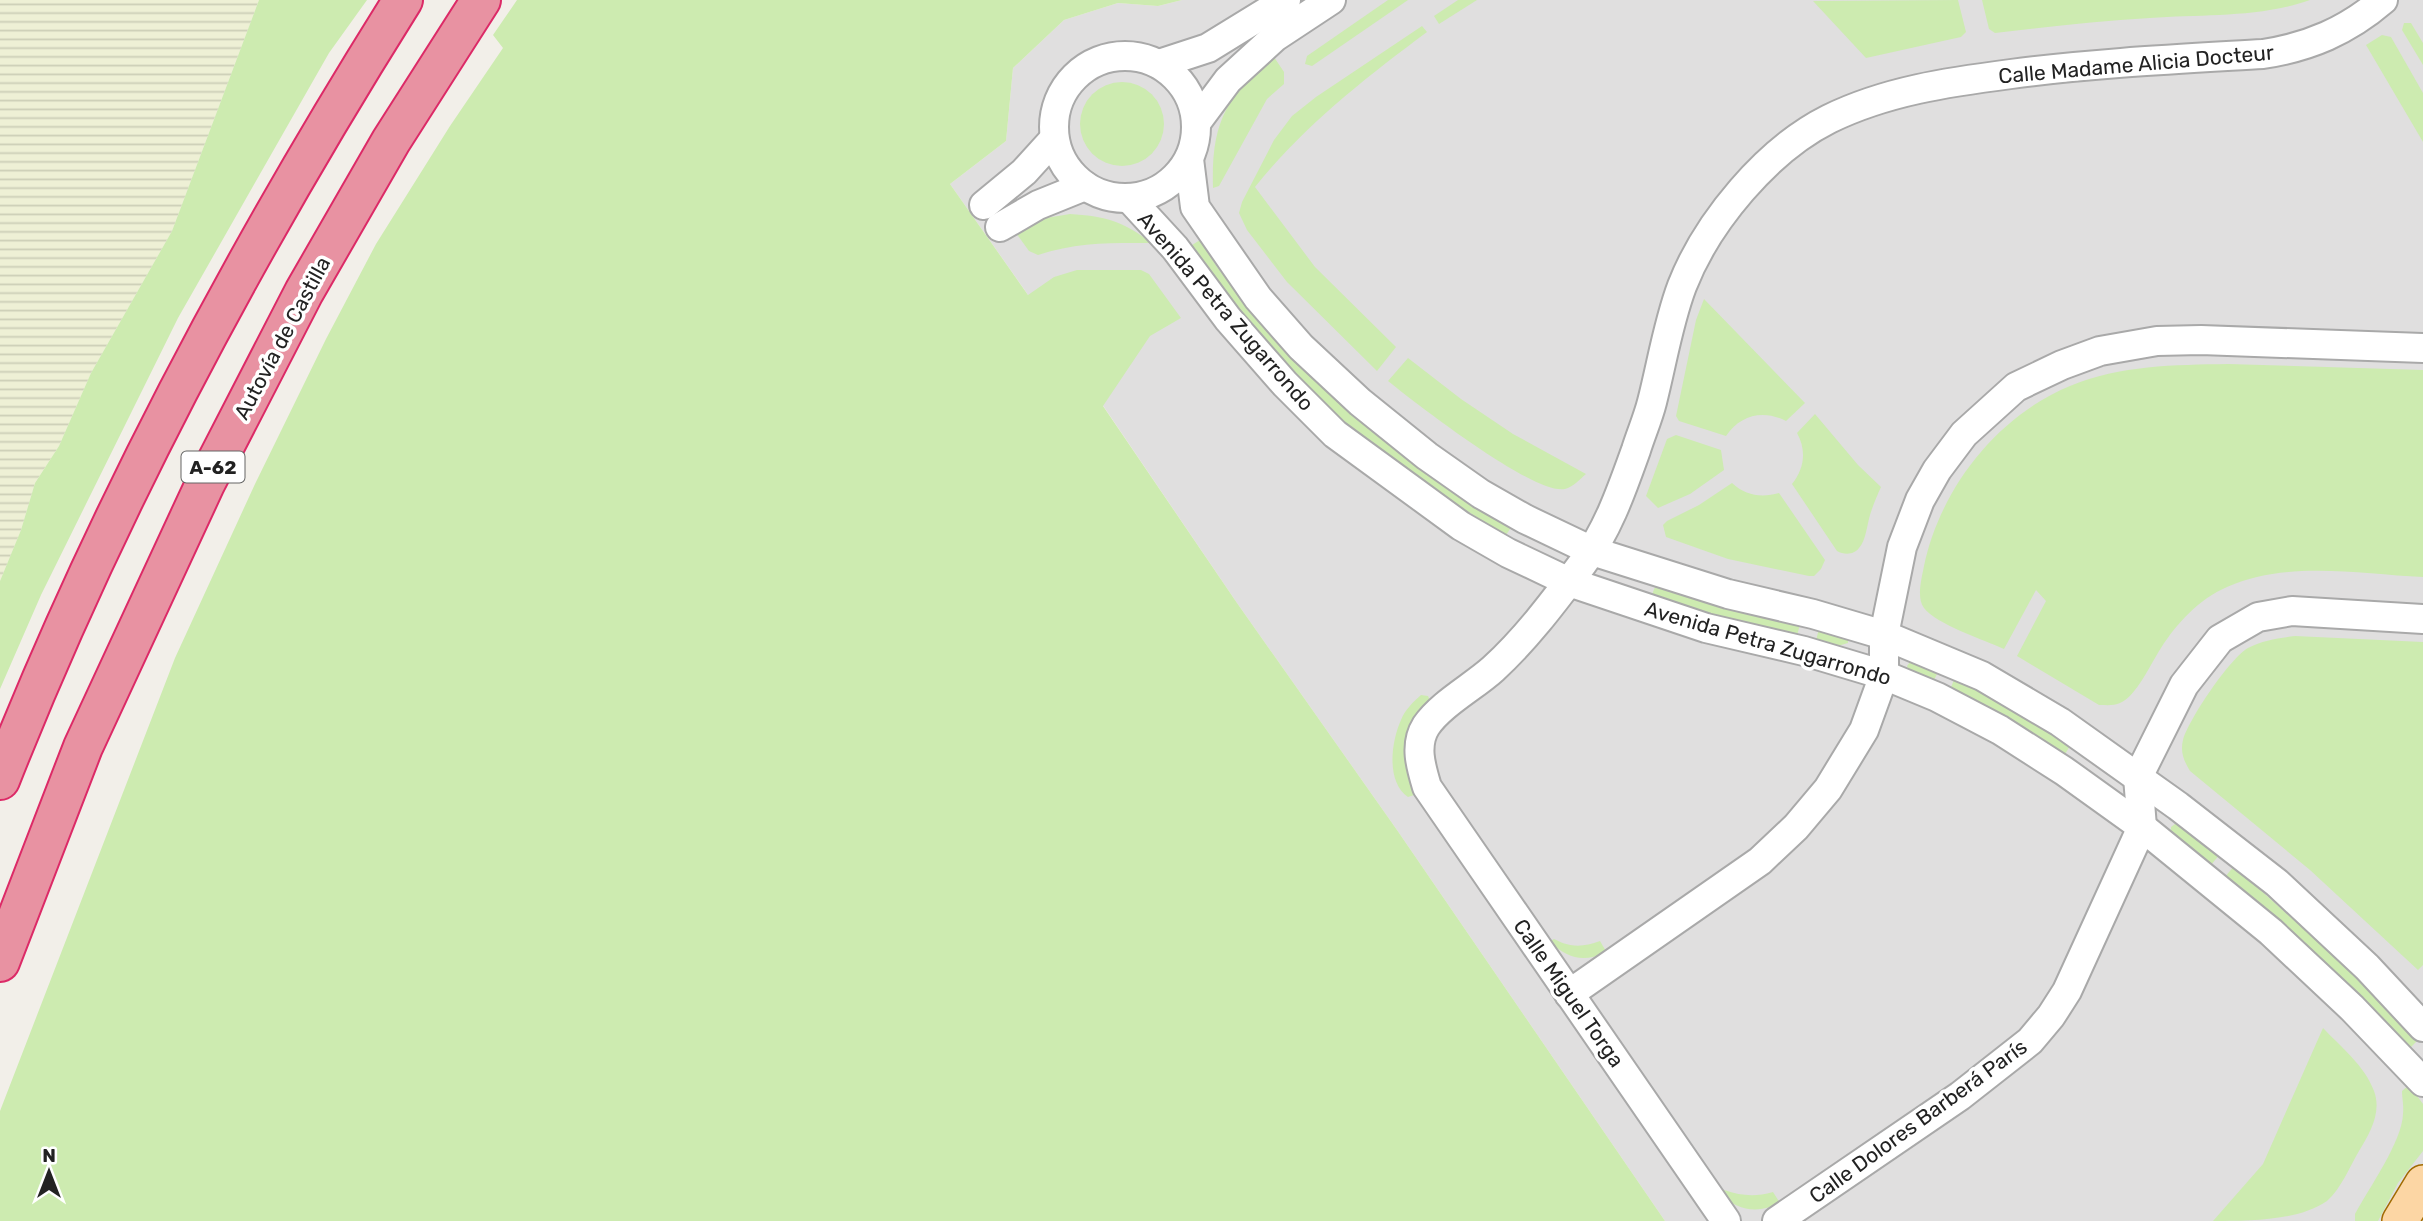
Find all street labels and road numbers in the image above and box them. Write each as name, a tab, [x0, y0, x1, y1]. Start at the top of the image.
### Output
street label: Calle Madame Alicia Docteur	[1997, 39, 2275, 88]
street label: Avenida Petra Zugarrondo	[1133, 206, 1319, 416]
street label: Autovía de Castilla	[229, 252, 335, 424]
road number: A-62	[182, 452, 244, 482]
street label: Avenida Petra Zugarrondo	[1642, 596, 1894, 690]
street label: Calle Miguel Torga	[1509, 914, 1629, 1072]
street label: Calle Dolores Barberá París	[1804, 1034, 2032, 1208]

